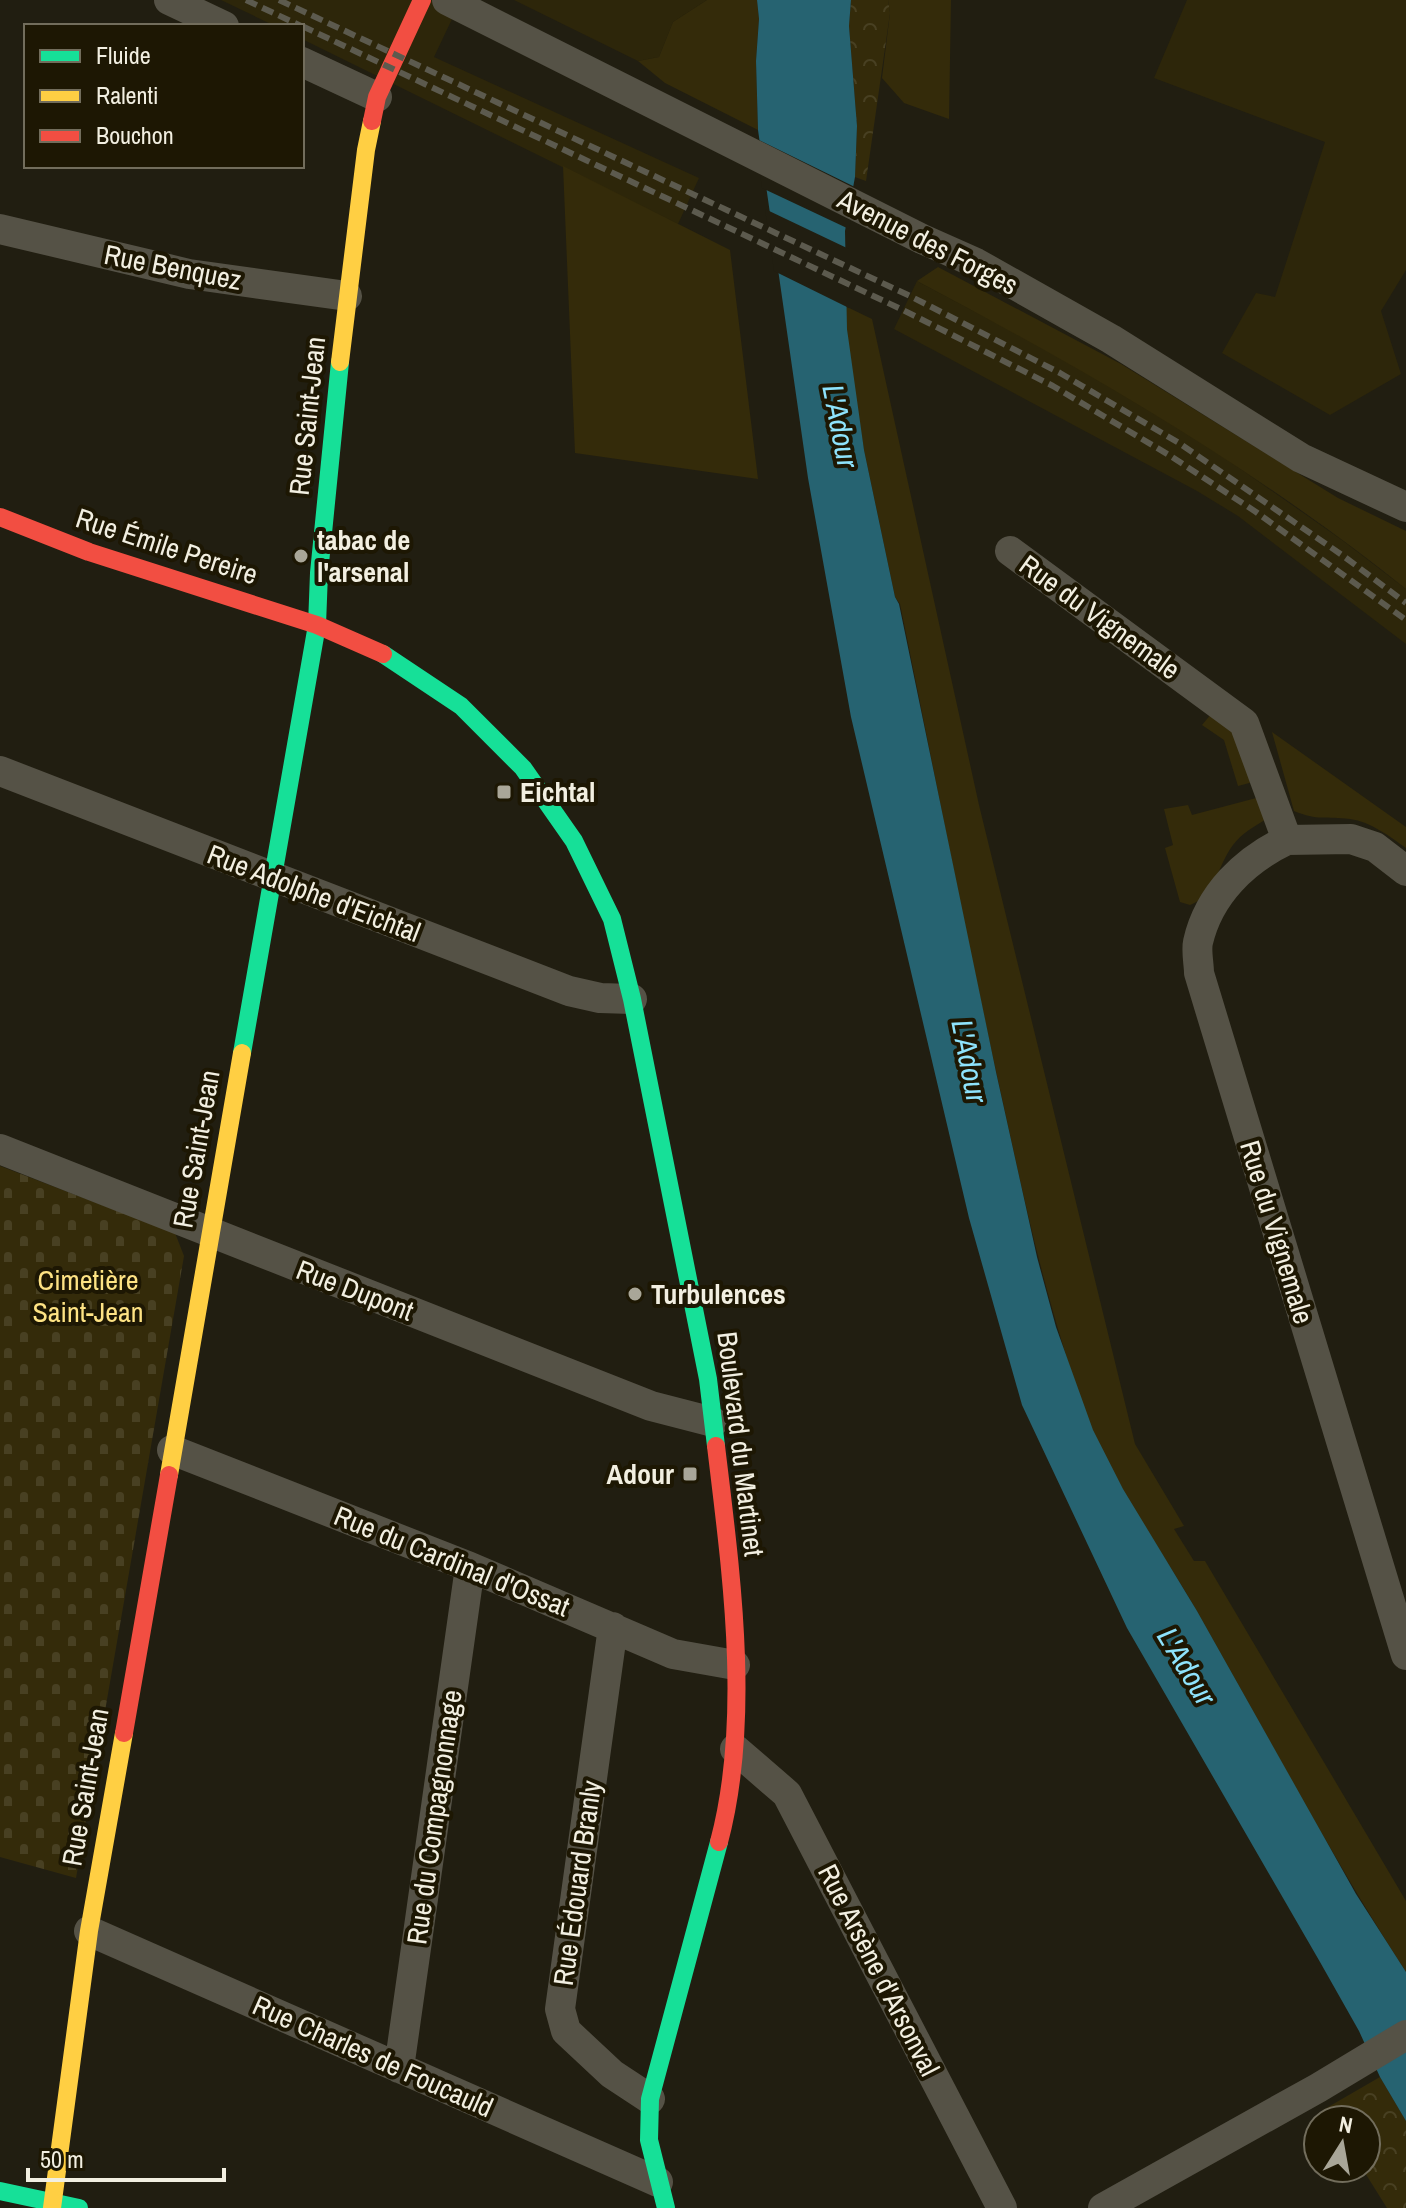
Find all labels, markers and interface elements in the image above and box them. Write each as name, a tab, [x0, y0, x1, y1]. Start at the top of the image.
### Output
legend	[24, 24, 304, 168]
text: Fluide	[96, 39, 151, 71]
text: Ralenti	[96, 79, 158, 111]
text: Bouchon	[96, 119, 174, 151]
street label: Avenue des Forges	[830, 180, 1025, 304]
street label: Rue Benquez	[101, 235, 245, 299]
street label: Rue Saint-Jean	[280, 335, 334, 497]
water label: L'Adour	[813, 381, 869, 472]
street label: Rue Émile Pereire	[71, 499, 263, 593]
place label: tabac de l'arsenal	[317, 521, 410, 591]
street label: Rue du Vignemale	[1012, 546, 1188, 688]
marker: tabac de l'arsenal	[292, 547, 310, 565]
place label: Eichtal	[520, 773, 595, 811]
marker: Eichtal	[495, 783, 513, 801]
street label: Rue Adolphe d'Eichtal	[202, 835, 426, 951]
water label: L'Adour	[942, 1016, 998, 1107]
street label: Rue Saint-Jean	[163, 1067, 229, 1231]
street label: Rue du Vignemale	[1231, 1136, 1323, 1328]
street label: Rue Dupont	[291, 1250, 419, 1330]
park label: Cimetière Saint-Jean	[32, 1261, 144, 1331]
place label: Turbulences	[651, 1275, 786, 1313]
marker: Turbulences	[626, 1285, 644, 1303]
street label: Boulevard du Martinet	[708, 1330, 774, 1558]
place label: Adour	[606, 1455, 674, 1493]
marker: Adour	[681, 1465, 699, 1483]
street label: Rue du Cardinal d'Ossat	[329, 1496, 575, 1626]
water label: L'Adour	[1148, 1620, 1226, 1713]
street label: Rue du Compagnonnage	[397, 1687, 471, 1947]
street label: Rue Saint-Jean	[52, 1705, 118, 1869]
street label: Rue Édouard Branly	[544, 1777, 610, 1988]
street label: Rue Arsène d'Arsonval	[809, 1858, 949, 2082]
street label: Rue Charles de Foucauld	[247, 1986, 499, 2126]
north arrow	[1302, 2104, 1382, 2184]
text: N	[1337, 2108, 1355, 2140]
scale bar	[28, 2132, 224, 2182]
text: 50 m	[40, 2143, 84, 2175]

